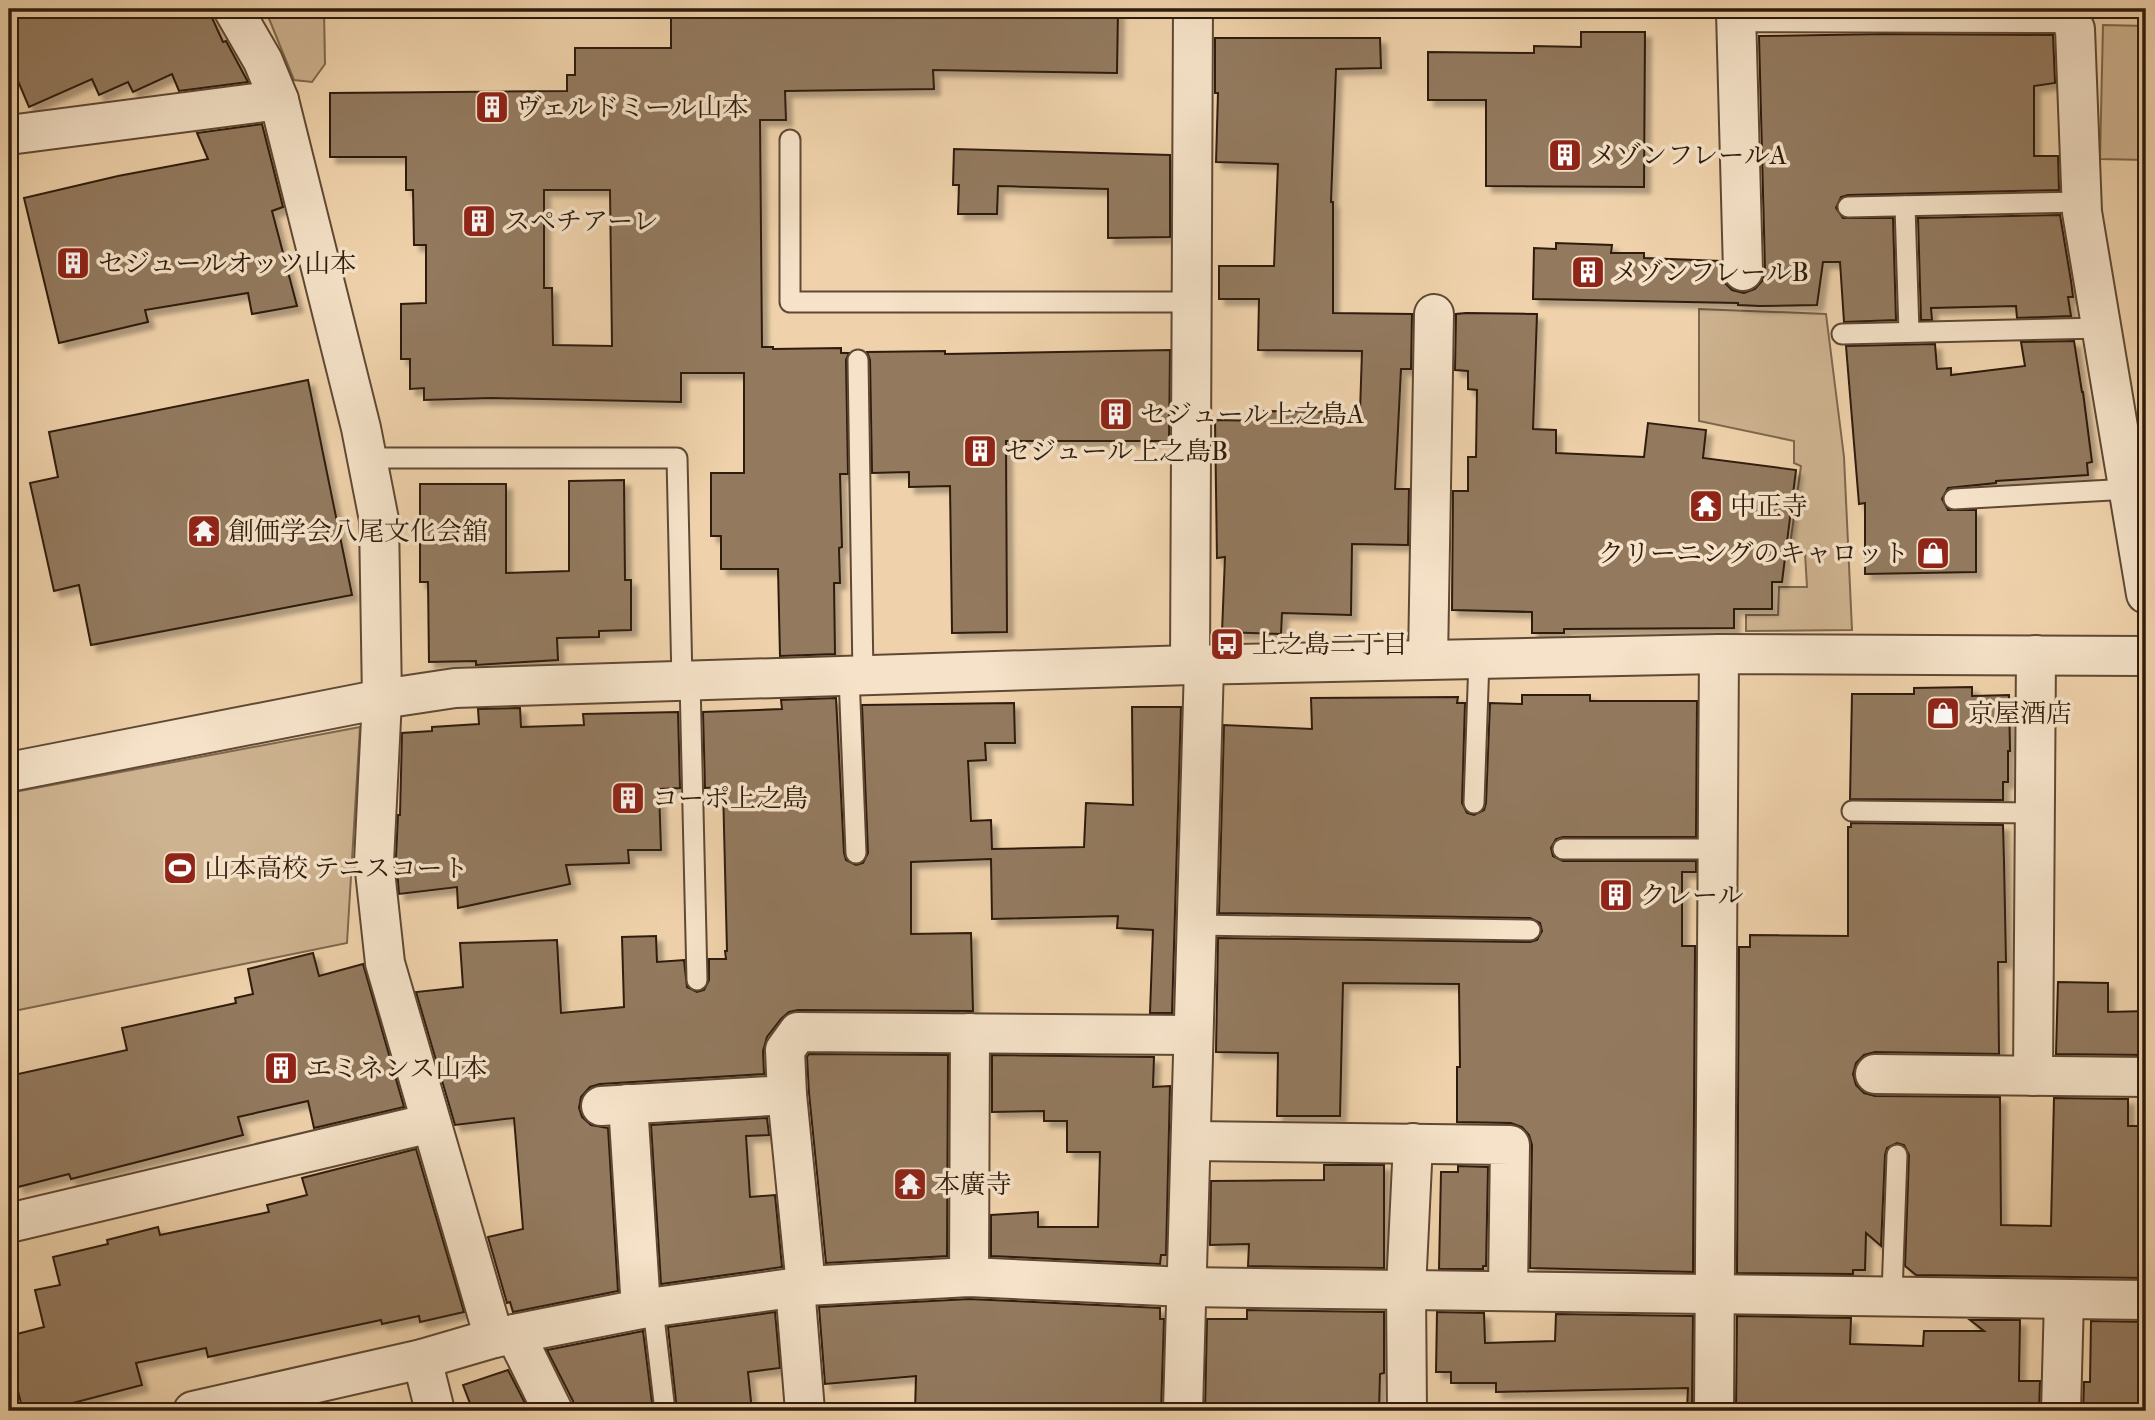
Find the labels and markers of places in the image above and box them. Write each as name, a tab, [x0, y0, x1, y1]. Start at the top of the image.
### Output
building icon: ヴェルドミール山本	[473, 88, 511, 126]
place label: ヴェルドミール山本	[516, 92, 748, 123]
building icon: メゾンフレールA	[1546, 136, 1584, 174]
place label: メゾンフレールA	[1590, 140, 1788, 171]
building icon: スペチアーレ	[460, 202, 498, 240]
place label: スペチアーレ	[504, 206, 659, 237]
building icon: セジュールオッツ山本	[54, 244, 92, 282]
place label: セジュールオッツ山本	[98, 248, 356, 279]
building icon: メゾンフレールB	[1569, 253, 1607, 291]
place label: メゾンフレールB	[1612, 257, 1809, 288]
building icon: セジュール上之島A	[1097, 395, 1135, 433]
place label: セジュール上之島A	[1140, 399, 1365, 430]
building icon: セジュール上之島B	[961, 432, 999, 470]
place label: セジュール上之島B	[1004, 436, 1228, 467]
temple icon: 中正寺	[1687, 487, 1725, 525]
place label: 中正寺	[1730, 491, 1808, 522]
temple icon: 創価学会八尾文化会舘	[185, 512, 223, 550]
place label: 創価学会八尾文化会舘	[228, 516, 488, 547]
shop icon: クリーニングのキャロット	[1914, 534, 1952, 572]
place label: クリーニングのキャロット	[1598, 538, 1909, 569]
bus stop icon: 上之島二丁目	[1208, 625, 1246, 663]
place label: 上之島二丁目	[1252, 629, 1408, 660]
shop icon: 京屋酒店	[1924, 694, 1962, 732]
place label: 京屋酒店	[1968, 698, 2072, 729]
building icon: コーポ上之島	[609, 779, 647, 817]
place label: コーポ上之島	[652, 783, 808, 814]
sports icon: 山本高校 テニスコート	[161, 849, 199, 887]
place label: 山本高校 テニスコート	[204, 853, 469, 884]
building icon: クレール	[1597, 876, 1635, 914]
place label: クレール	[1640, 880, 1743, 911]
building icon: エミネンス山本	[262, 1049, 300, 1087]
place label: エミネンス山本	[306, 1053, 487, 1084]
temple icon: 本廣寺	[891, 1165, 929, 1203]
place label: 本廣寺	[934, 1169, 1012, 1200]

